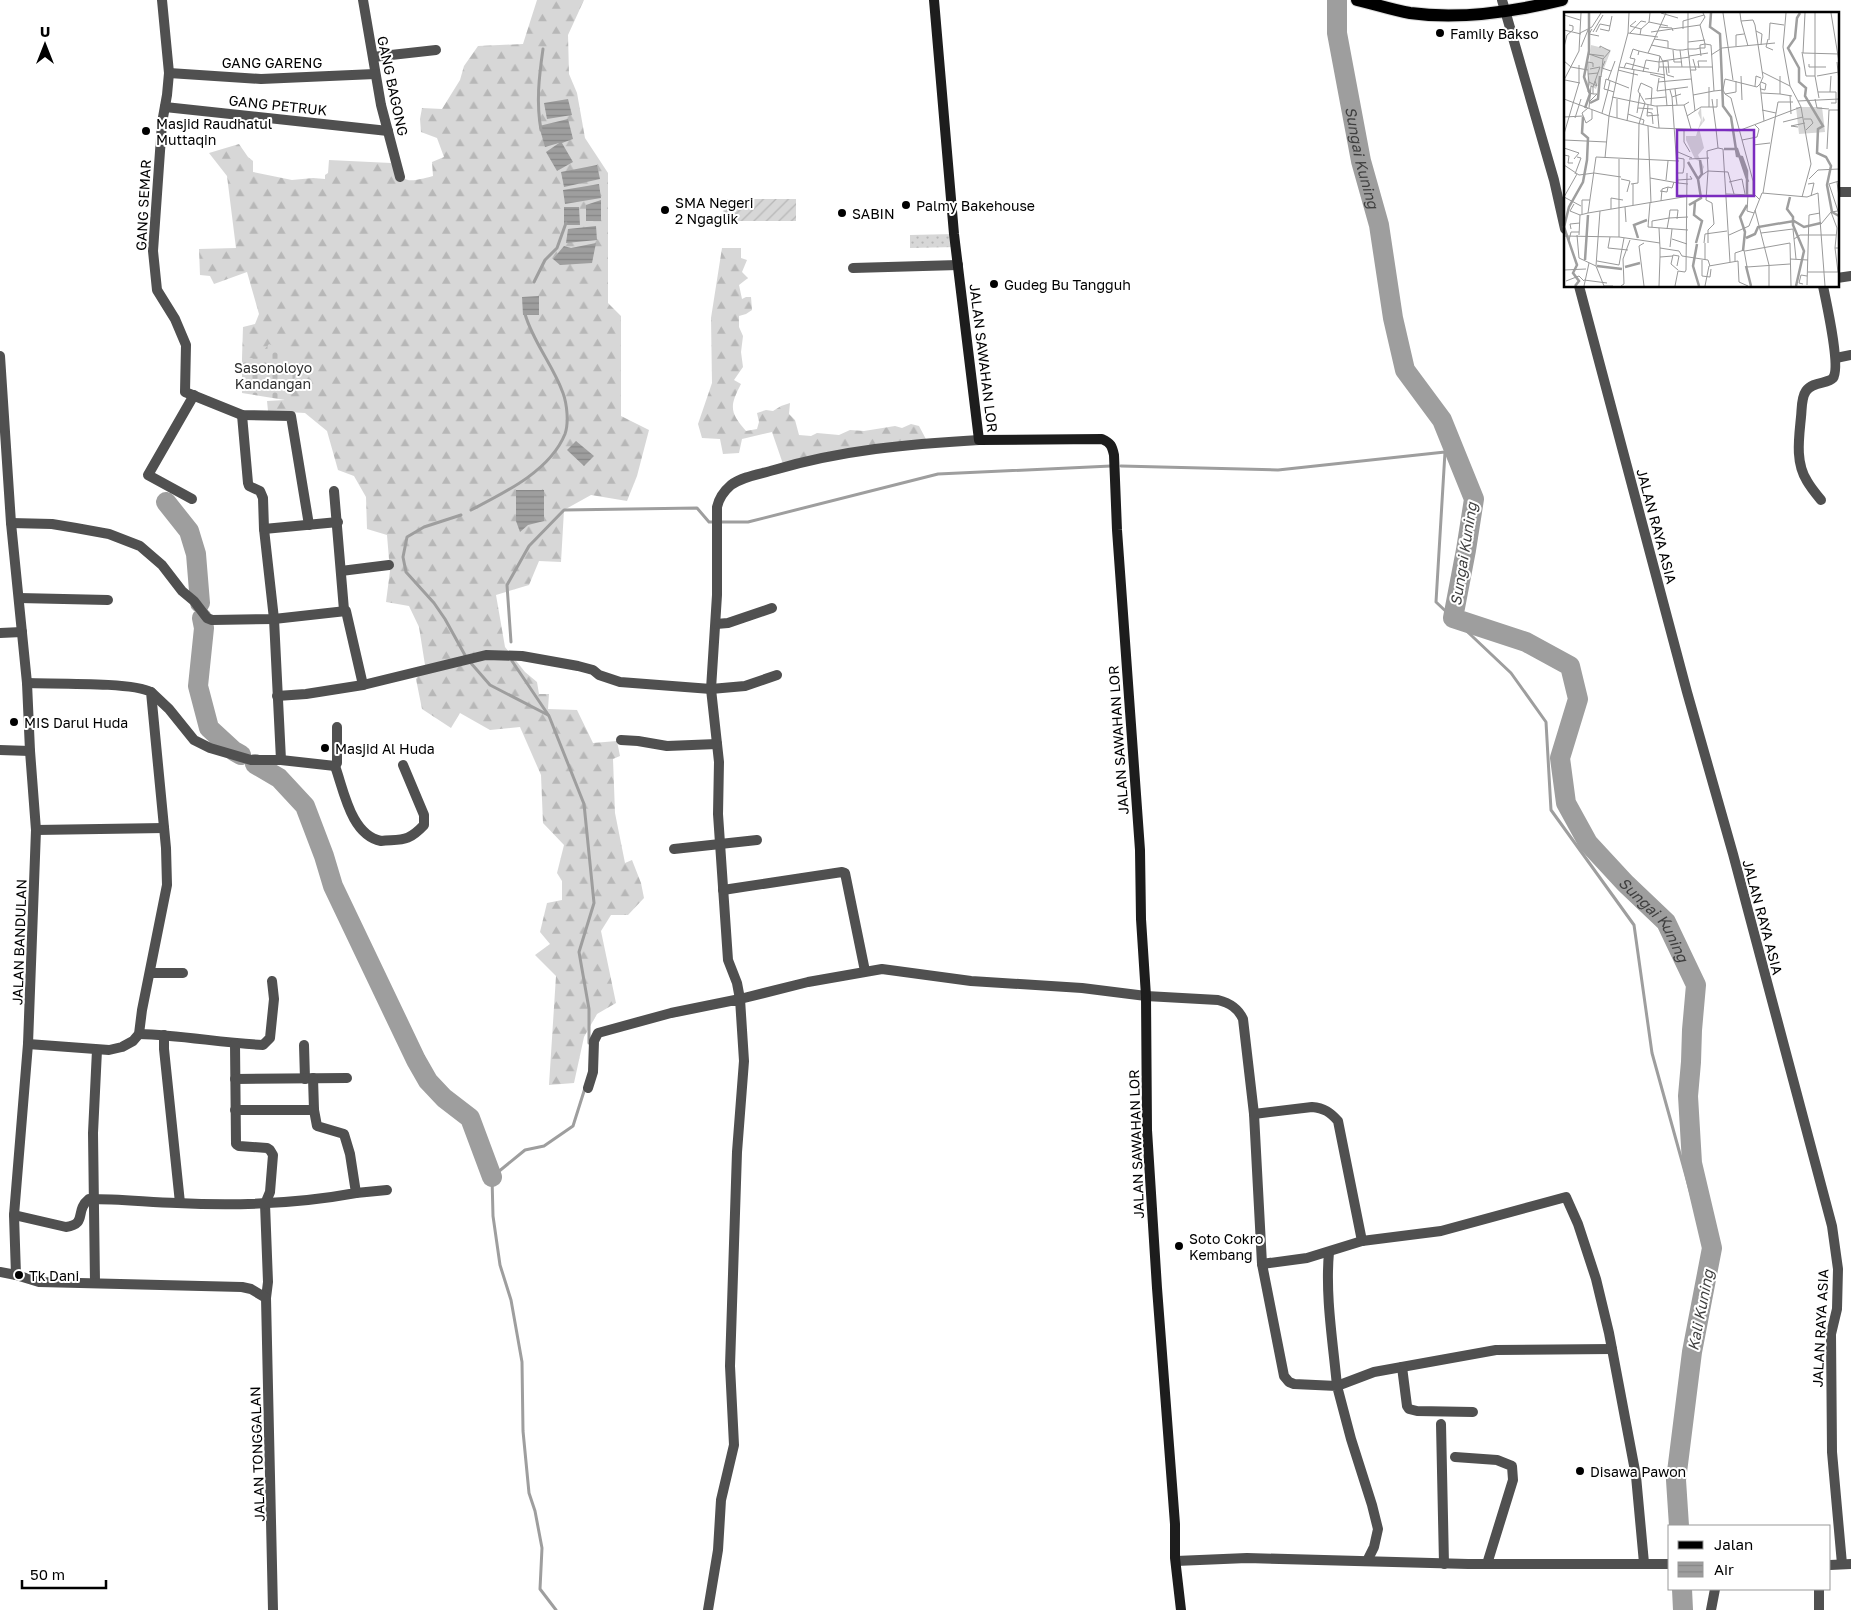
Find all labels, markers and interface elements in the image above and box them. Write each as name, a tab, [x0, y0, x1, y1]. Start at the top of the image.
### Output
inset map	[1564, 12, 1838, 288]
north arrow	[20, 20, 70, 70]
text: U	[40, 23, 50, 40]
place label: Family Bakso	[1450, 25, 1539, 42]
marker: Family Bakso	[1434, 27, 1446, 39]
street label: GANG BAGONG	[374, 34, 412, 138]
street label: GANG GARENG	[222, 54, 322, 71]
street label: GANG PETRUK	[228, 91, 328, 119]
water label: Sungai Kuning	[1342, 105, 1383, 213]
place label: Masjid Raudhatul Muttaqin	[156, 115, 272, 148]
marker: Masjid Raudhatul Muttaqin	[140, 125, 152, 137]
street label: GANG SEMAR	[132, 159, 154, 251]
place label: SMA Negeri 2 Ngaglik	[675, 194, 754, 227]
place label: Palmy Bakehouse	[916, 197, 1035, 214]
marker: Palmy Bakehouse	[900, 199, 912, 211]
marker: SMA Negeri 2 Ngaglik	[659, 204, 671, 216]
place label: SABIN	[852, 205, 895, 222]
marker: SABIN	[836, 207, 848, 219]
place label: Gudeg Bu Tangguh	[1004, 276, 1131, 293]
marker: Gudeg Bu Tangguh	[988, 278, 1000, 290]
street label: JALAN SAWAHAN LOR	[966, 283, 1002, 433]
park label: Sasonoloyo Kandangan	[234, 359, 312, 392]
street label: JALAN RAYA ASIA	[1633, 467, 1681, 586]
water label: Sungai Kuning	[1446, 499, 1481, 607]
street label: JALAN SAWAHAN LOR	[1104, 665, 1132, 815]
place label: MIS Darul Huda	[24, 714, 128, 731]
marker: MIS Darul Huda	[8, 716, 20, 728]
place label: Masjid Al Huda	[335, 740, 435, 757]
marker: Masjid Al Huda	[319, 742, 331, 754]
street label: JALAN RAYA ASIA	[1739, 858, 1787, 977]
water label: Sungai Kuning	[1615, 873, 1693, 967]
street label: JALAN BANDULAN	[8, 879, 30, 1005]
street label: JALAN SAWAHAN LOR	[1125, 1069, 1147, 1219]
place label: Soto Cokro Kembang	[1189, 1230, 1263, 1263]
marker: Soto Cokro Kembang	[1173, 1240, 1185, 1252]
water label: Kali Kuning	[1683, 1266, 1718, 1352]
place label: Tk Dani	[29, 1267, 79, 1284]
street label: JALAN RAYA ASIA	[1808, 1268, 1832, 1388]
marker: Tk Dani	[13, 1269, 25, 1281]
street label: JALAN TONGGALAN	[246, 1386, 268, 1522]
place label: Disawa Pawon	[1590, 1463, 1686, 1480]
marker: Disawa Pawon	[1574, 1465, 1586, 1477]
legend	[1668, 1525, 1831, 1590]
text: Jalan	[1714, 1535, 1753, 1553]
scale bar	[22, 1558, 106, 1590]
text: Air	[1714, 1560, 1734, 1578]
text: 50 m	[30, 1565, 65, 1583]

